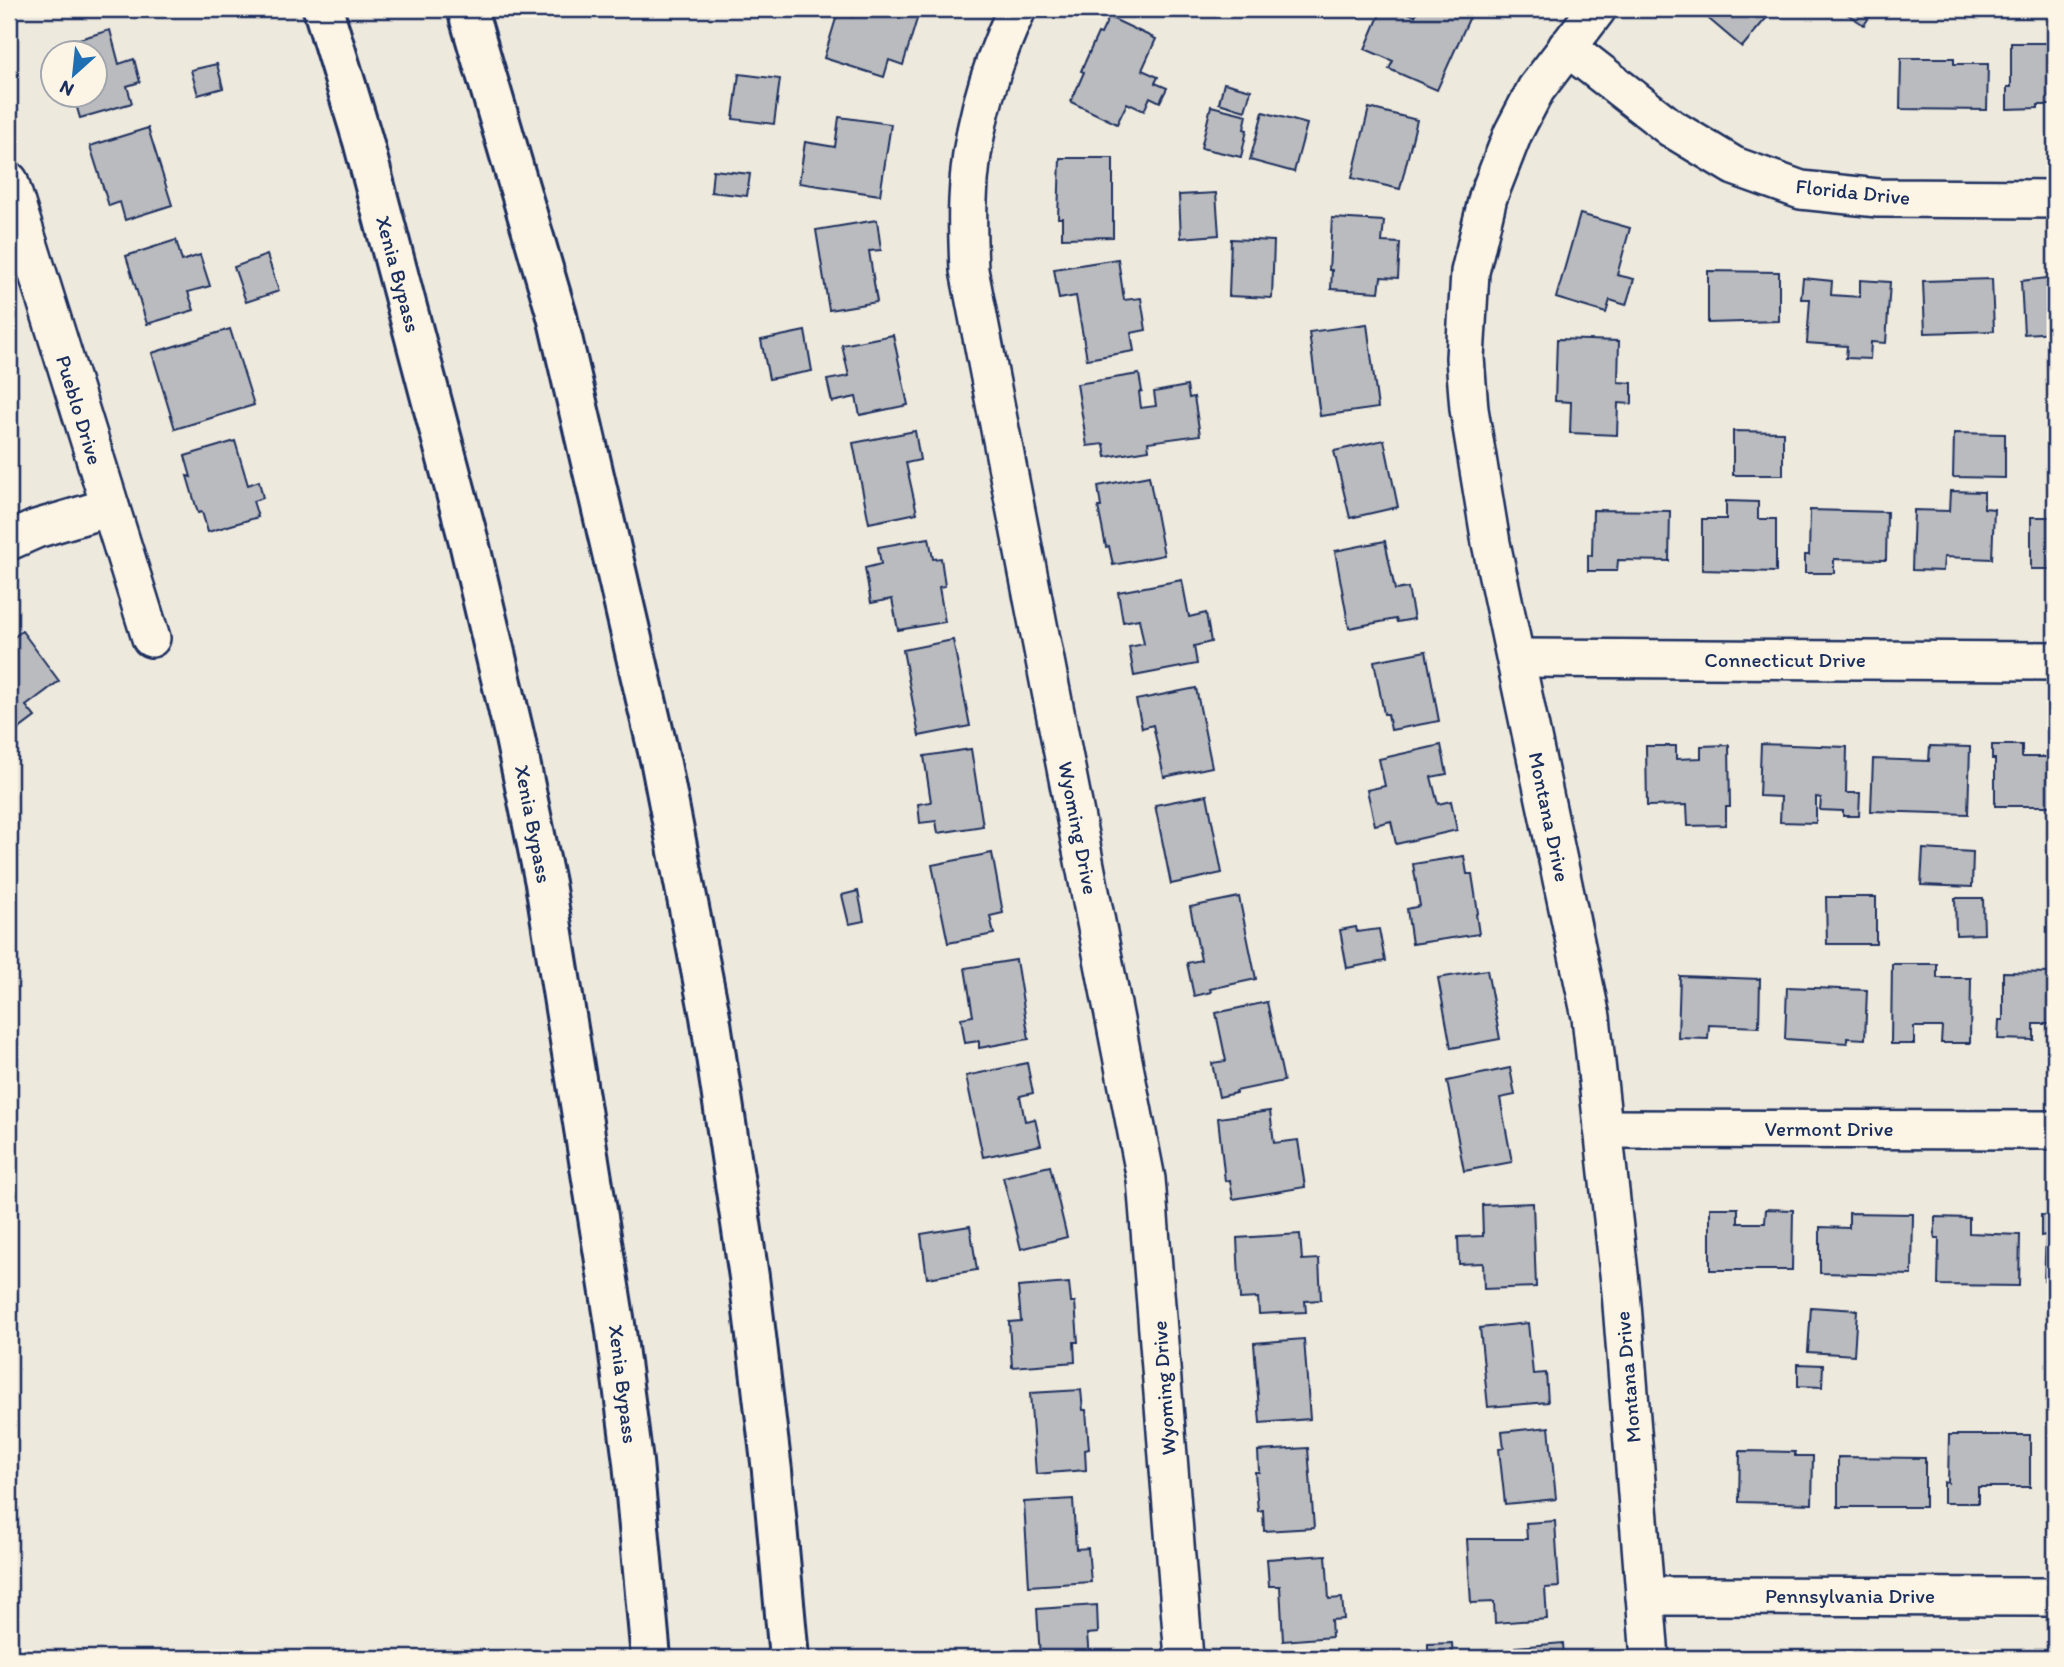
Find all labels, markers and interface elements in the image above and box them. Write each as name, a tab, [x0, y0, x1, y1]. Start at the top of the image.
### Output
north arrow	[38, 38, 108, 108]
text: N	[56, 76, 77, 102]
street label: Florida Drive	[1794, 173, 1912, 210]
street label: Xenia Bypass	[371, 213, 426, 335]
street label: Pueblo Drive	[51, 352, 108, 468]
street label: Connecticut Drive	[1704, 647, 1866, 672]
street label: Montana Drive	[1524, 750, 1575, 884]
street label: Wyoming Drive	[1053, 759, 1104, 897]
street label: Xenia Bypass	[510, 763, 557, 885]
street label: Vermont Drive	[1765, 1116, 1893, 1141]
street label: Montana Drive	[1609, 1310, 1646, 1444]
street label: Wyoming Drive	[1146, 1320, 1181, 1456]
street label: Xenia Bypass	[604, 1323, 643, 1445]
street label: Pennsylvania Drive	[1765, 1583, 1935, 1608]

